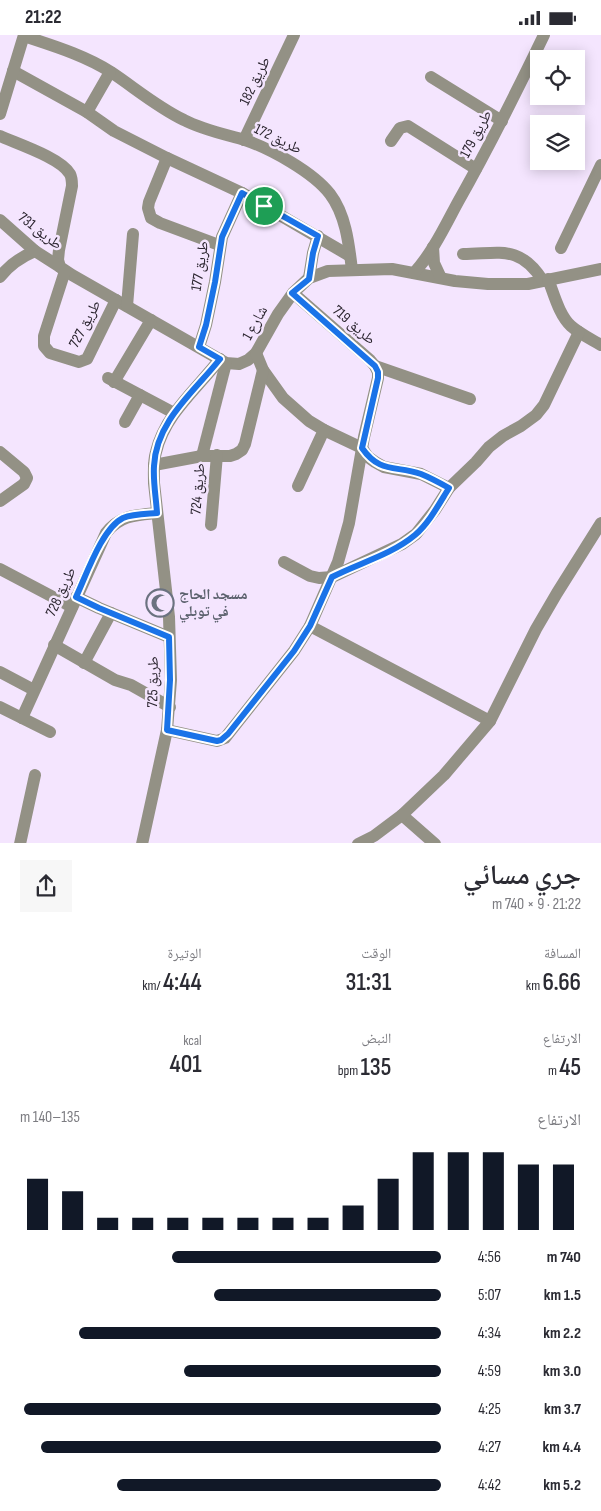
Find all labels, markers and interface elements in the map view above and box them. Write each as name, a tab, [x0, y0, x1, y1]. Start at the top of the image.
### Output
text: 21:22	[25, 6, 62, 29]
map controls	[530, 50, 585, 170]
button: locate	[530, 50, 585, 105]
street label: طريق 182	[235, 54, 275, 108]
street label: طريق 179	[456, 107, 496, 161]
button: layers	[530, 115, 585, 170]
street label: طريق 172	[251, 119, 305, 159]
pin	[243, 185, 285, 227]
icon: arrive	[250, 192, 278, 220]
street label: طريق 731	[14, 208, 66, 254]
street label: طريق 177	[187, 240, 213, 292]
street label: طريق 727	[65, 297, 105, 351]
street label: طريق 719	[328, 301, 380, 349]
street label: شارع 1	[238, 302, 272, 343]
street label: طريق 724	[186, 462, 210, 515]
street label: طريق 728	[41, 564, 81, 620]
place label: مسجد الحاج في توبلي	[179, 585, 248, 622]
mosque icon: مسجد الحاج في توبلي	[145, 588, 175, 618]
street label: طريق 725	[143, 656, 163, 708]
text: جري مسائي	[463, 859, 581, 892]
button: share	[20, 860, 72, 912]
text: 21:22 · 9 × 740 m	[492, 895, 581, 914]
text: الوتيرة	[168, 945, 202, 962]
text: الوقت	[361, 945, 391, 962]
text: المسافة	[544, 945, 581, 962]
text: 4:44	[163, 967, 202, 998]
text: 31:31	[346, 967, 391, 998]
text: 6.66	[542, 967, 581, 998]
text: /km	[142, 977, 163, 994]
text: km	[526, 977, 542, 994]
text: النبض	[361, 1030, 391, 1047]
text: الارتفاع	[543, 1030, 581, 1047]
text: kcal	[183, 1032, 202, 1049]
text: 401	[170, 1049, 202, 1080]
text: 135	[361, 1052, 391, 1083]
text: 45	[559, 1052, 581, 1083]
text: bpm	[338, 1062, 361, 1079]
text: m	[548, 1062, 559, 1079]
text: 135–140 m	[20, 1108, 80, 1127]
text: الارتفاع	[537, 1111, 581, 1130]
text: 4:56	[478, 1248, 501, 1267]
text: 740 m	[547, 1248, 581, 1267]
text: 5:07	[478, 1286, 501, 1305]
text: 1.5 km	[544, 1286, 581, 1305]
text: 4:34	[478, 1324, 501, 1343]
text: 2.2 km	[543, 1324, 581, 1343]
text: 4:59	[478, 1362, 501, 1381]
text: 3.0 km	[543, 1362, 581, 1381]
text: 4:25	[478, 1400, 501, 1419]
text: 3.7 km	[544, 1400, 581, 1419]
text: 4:27	[478, 1438, 501, 1457]
text: 4.4 km	[543, 1438, 581, 1457]
text: 4:42	[478, 1476, 501, 1495]
text: 5.2 km	[543, 1476, 581, 1495]

